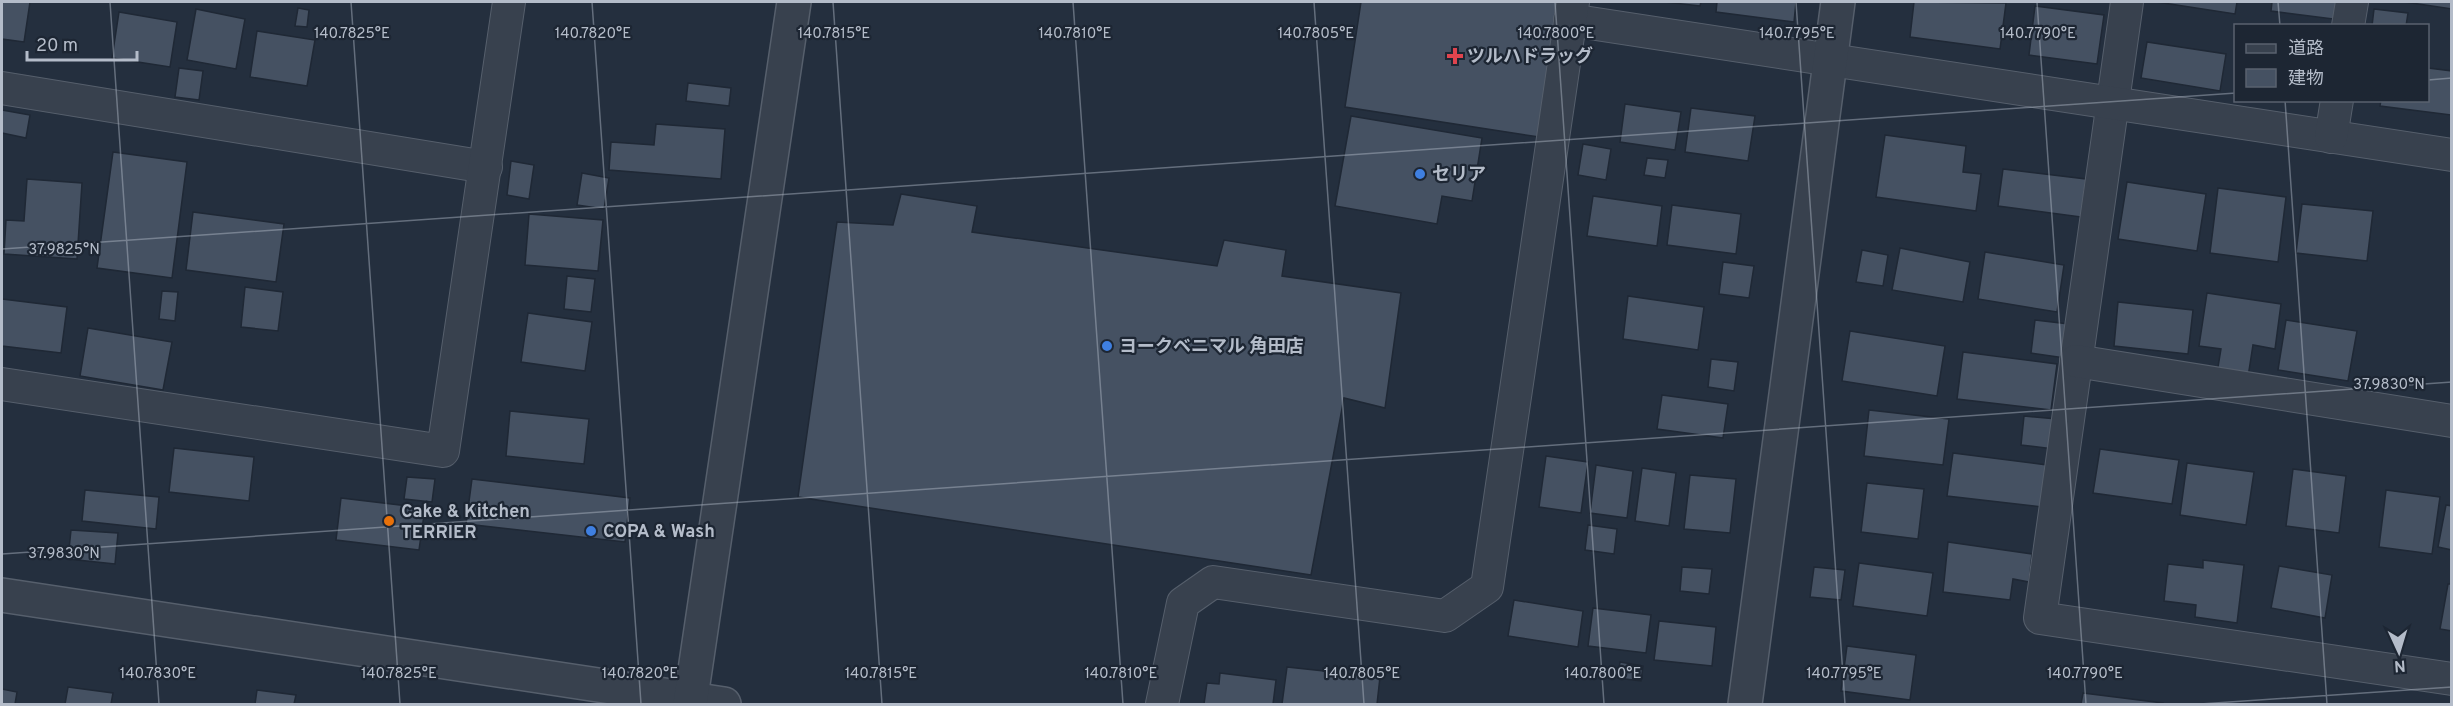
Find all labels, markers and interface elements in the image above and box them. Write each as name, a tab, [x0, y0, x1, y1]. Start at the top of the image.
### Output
scale bar	[27, 24, 136, 62]
legend	[2234, 24, 2429, 102]
text: 140.7825°E	[314, 25, 390, 44]
text: 140.7820°E	[555, 25, 631, 44]
text: 140.7815°E	[798, 25, 870, 44]
text: 140.7810°E	[1039, 25, 1111, 44]
text: 140.7805°E	[1278, 25, 1354, 44]
text: 140.7800°E	[1518, 25, 1594, 44]
text: 140.7795°E	[1759, 25, 1835, 44]
text: 140.7790°E	[2000, 25, 2076, 44]
text: 20 m	[36, 35, 78, 58]
text: 道路	[2288, 38, 2324, 61]
place label: ツルハドラッグ	[1467, 46, 1593, 69]
marker: ツルハドラッグ	[1448, 49, 1462, 63]
text: 建物	[2288, 68, 2324, 91]
place label: セリア	[1432, 164, 1486, 187]
marker: セリア	[1413, 167, 1427, 181]
text: 37.9825°N	[28, 241, 100, 260]
place label: ヨークベニマル 角田店	[1119, 335, 1304, 359]
marker: ヨークベニマル 角田店	[1100, 339, 1114, 353]
text: 37.9830°N	[2353, 376, 2425, 395]
place label: Cake & Kitchen TERRIER	[401, 501, 530, 545]
marker: Cake & Kitchen TERRIER	[382, 514, 396, 528]
place label: COPA & Wash	[603, 521, 715, 544]
marker: COPA & Wash	[584, 524, 598, 538]
text: 37.9830°N	[28, 545, 100, 564]
north arrow	[2369, 622, 2429, 682]
text: N	[2393, 655, 2406, 675]
text: 140.7830°E	[120, 665, 196, 684]
text: 140.7825°E	[361, 665, 437, 684]
text: 140.7820°E	[602, 665, 678, 684]
text: 140.7815°E	[845, 665, 917, 684]
text: 140.7810°E	[1085, 665, 1157, 684]
text: 140.7805°E	[1324, 665, 1400, 684]
text: 140.7800°E	[1565, 665, 1641, 684]
text: 140.7795°E	[1806, 665, 1882, 684]
text: 140.7790°E	[2047, 665, 2123, 684]

